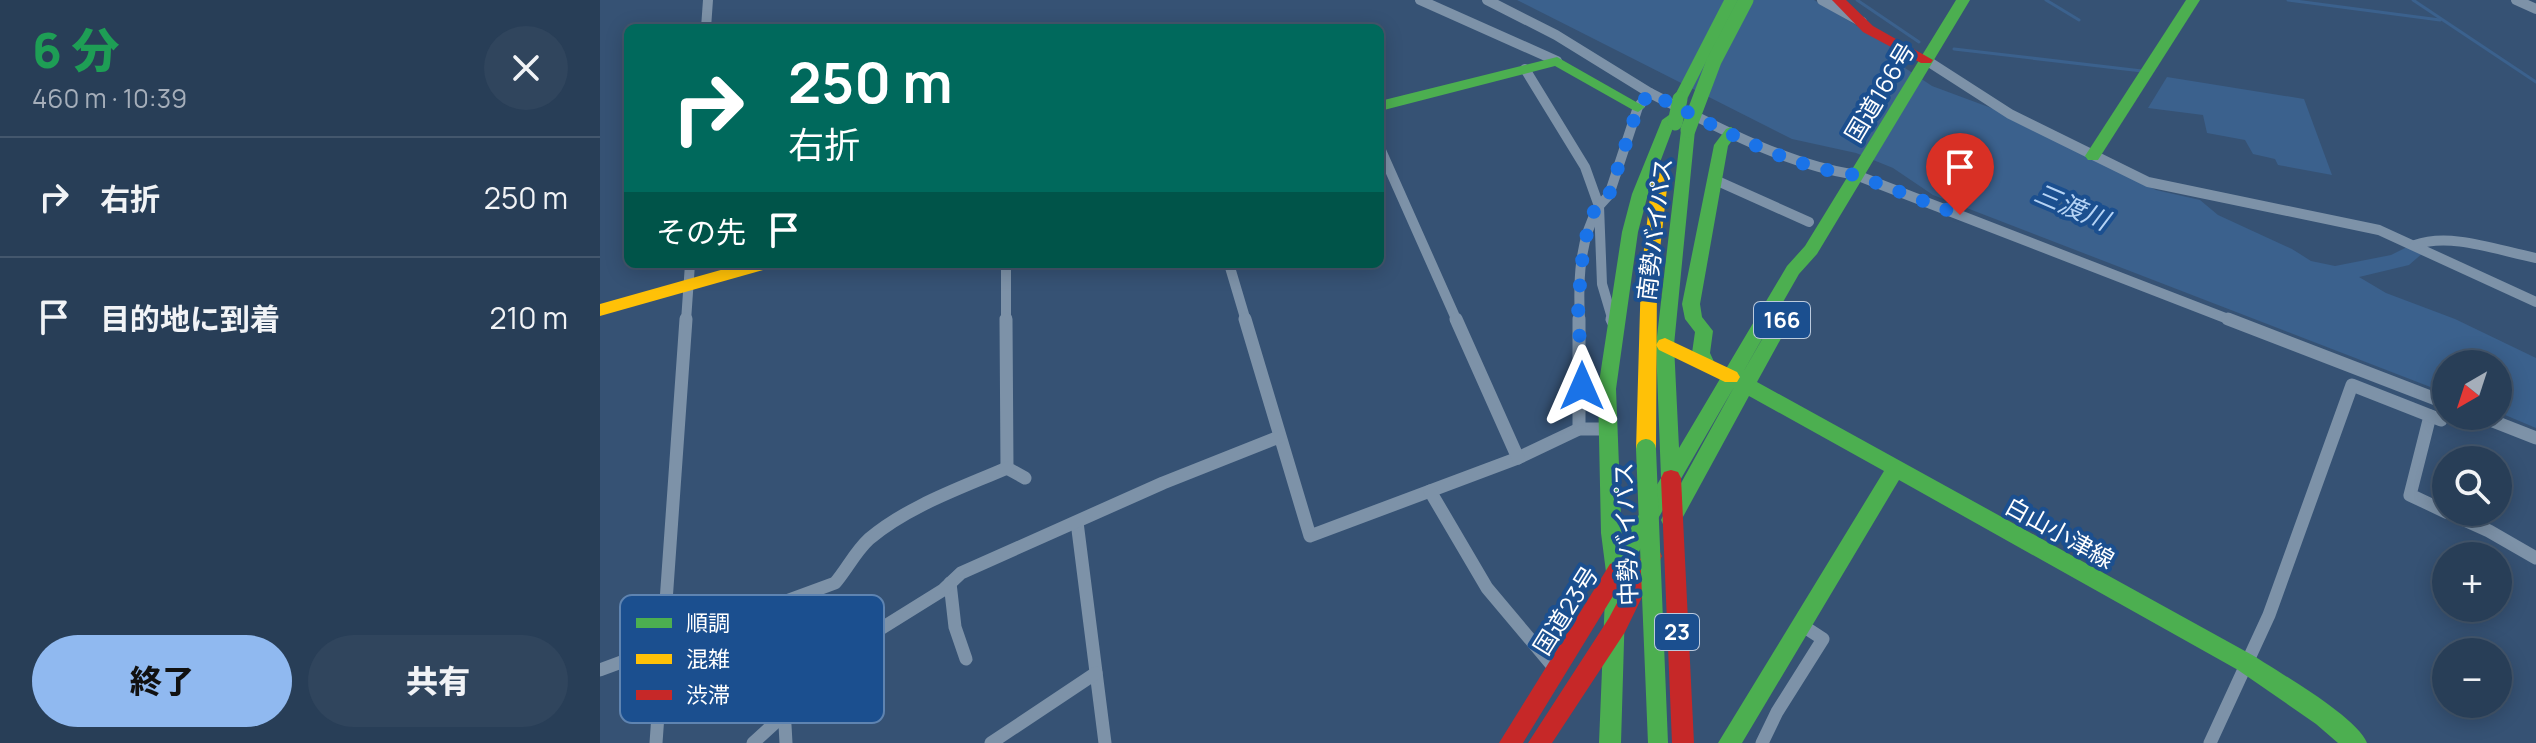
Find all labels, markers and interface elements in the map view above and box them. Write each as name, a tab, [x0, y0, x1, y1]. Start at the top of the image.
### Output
text: 6 分	[32, 17, 119, 82]
button: close	[484, 26, 568, 110]
street label: 国道166号	[1836, 36, 1922, 148]
text: 250 m	[788, 43, 953, 120]
icon: right	[656, 56, 760, 160]
text: 460 m · 10:39	[32, 80, 187, 116]
text: 右折	[788, 120, 860, 169]
pin	[1926, 133, 1994, 215]
icon: arrive	[1938, 145, 1982, 189]
street label: 南勢バイパス	[1629, 156, 1679, 302]
water label: 三渡川	[2029, 174, 2118, 239]
icon: right	[32, 175, 76, 219]
text: 250 m	[484, 177, 568, 218]
text: 右折	[100, 178, 160, 219]
icon: arrive	[762, 208, 806, 252]
text: その先	[656, 211, 746, 252]
icon: arrive	[32, 295, 76, 339]
text: 210 m	[489, 297, 568, 338]
text: 目的地に到着	[100, 298, 280, 339]
road number: 166	[1754, 302, 1810, 338]
position arrow	[1540, 344, 1624, 428]
north arrow	[2432, 350, 2512, 430]
map controls	[2432, 350, 2512, 718]
button: search	[2432, 446, 2512, 526]
street label: 中勢バイパス	[1606, 462, 1644, 606]
street label: 白山小津線	[2000, 488, 2120, 576]
button: +	[2432, 542, 2512, 622]
street label: 国道23号	[1525, 559, 1605, 661]
legend	[620, 595, 884, 723]
text: 順調	[686, 608, 730, 638]
road number: 23	[1655, 614, 1699, 650]
button: 終了	[32, 635, 292, 727]
button: 共有	[308, 635, 568, 727]
button: −	[2432, 638, 2512, 718]
text: 混雑	[686, 644, 730, 674]
text: 渋滞	[686, 680, 730, 710]

